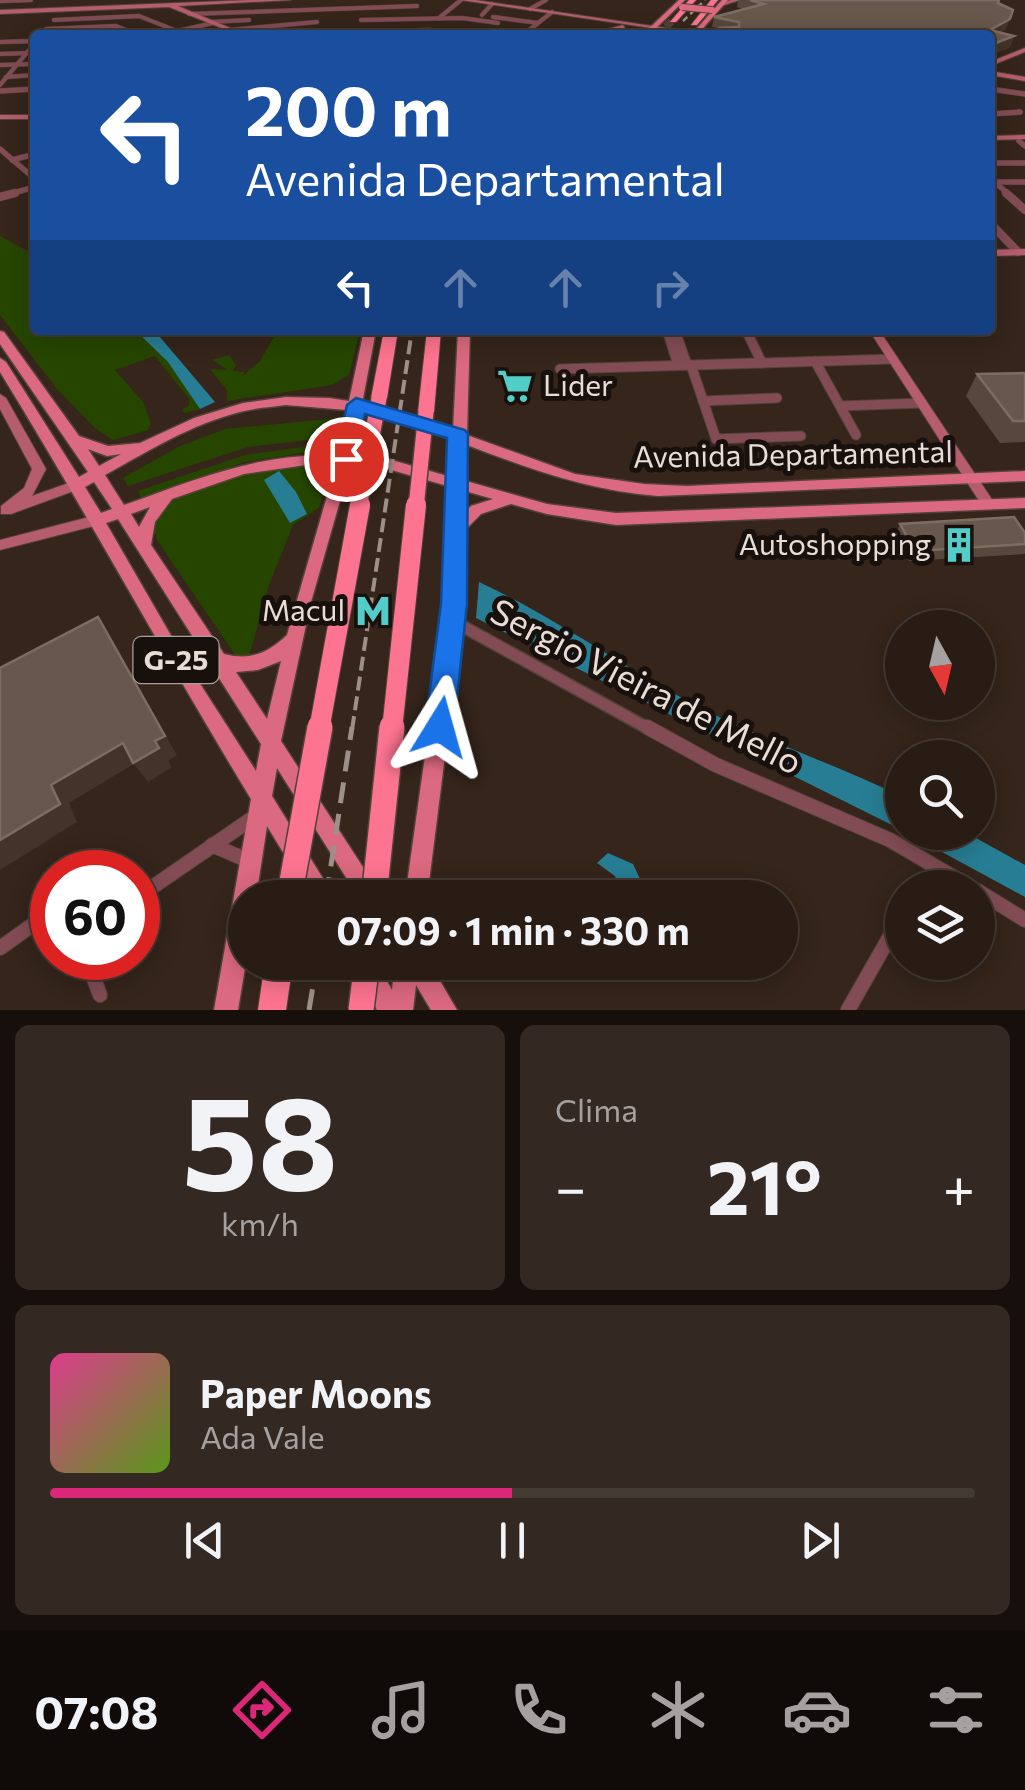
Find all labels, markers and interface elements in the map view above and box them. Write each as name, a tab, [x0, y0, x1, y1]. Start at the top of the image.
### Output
text: 200 m	[245, 65, 452, 150]
icon: left	[80, 70, 210, 200]
text: Avenida Departamental	[245, 150, 725, 205]
icon: left	[328, 260, 383, 315]
icon: ahead	[433, 260, 488, 315]
icon: ahead	[538, 260, 593, 315]
icon: right	[643, 260, 698, 315]
place label: Lider	[543, 365, 613, 402]
supermarket icon: Lider	[496, 367, 534, 405]
pin	[304, 417, 389, 502]
street label: Avenida Departamental	[633, 431, 953, 474]
icon: arrive	[319, 432, 374, 487]
place label: Autoshopping	[739, 524, 931, 561]
building icon: Autoshopping	[940, 526, 978, 564]
street label: Sergio Vieira de Mello	[484, 588, 810, 782]
place label: Macul	[262, 590, 345, 627]
metro station icon: Macul	[354, 592, 392, 630]
north arrow	[885, 610, 995, 720]
map controls	[885, 610, 995, 980]
road number: G-25	[134, 637, 218, 683]
position arrow	[388, 675, 492, 779]
button: search	[885, 740, 995, 850]
speed limit sign: 60	[30, 850, 160, 980]
button: layers	[885, 870, 995, 980]
text: 07:09 · 1 min · 330 m	[336, 906, 690, 953]
text: 58	[182, 1058, 338, 1217]
text: Clima	[555, 1089, 638, 1129]
text: 21°	[707, 1139, 822, 1230]
text: −	[555, 1152, 586, 1219]
text: +	[943, 1152, 975, 1219]
text: km/h	[221, 1203, 299, 1243]
text: Paper Moons	[200, 1369, 432, 1416]
text: Ada Vale	[200, 1416, 325, 1456]
icon: previous	[177, 1513, 232, 1568]
icon: pause	[485, 1513, 540, 1568]
icon: next	[793, 1513, 848, 1568]
icon: directions	[227, 1675, 297, 1745]
icon: music	[366, 1675, 436, 1745]
icon: phone	[504, 1675, 574, 1745]
icon: climate	[643, 1675, 713, 1745]
icon: car	[782, 1675, 852, 1745]
icon: filters	[921, 1675, 991, 1745]
text: 07:08	[34, 1683, 158, 1738]

